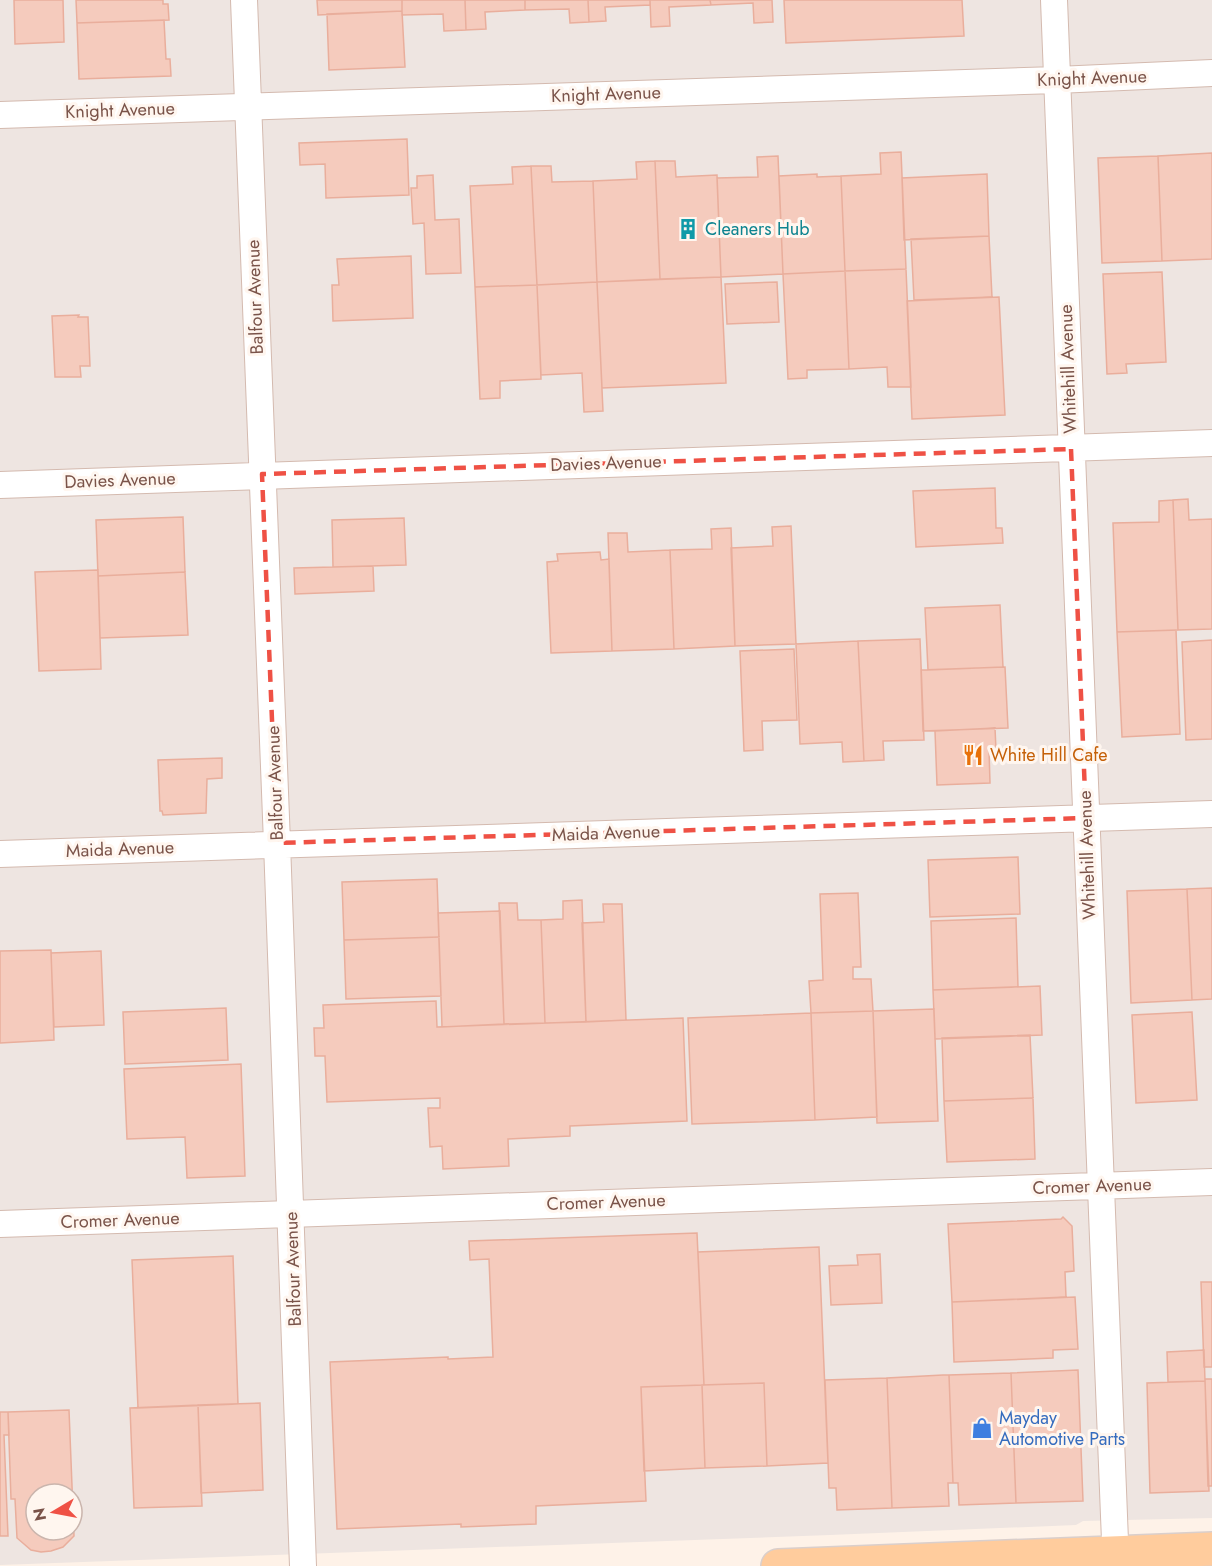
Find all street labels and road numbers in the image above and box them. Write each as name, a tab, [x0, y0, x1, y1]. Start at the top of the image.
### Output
street label: Knight Avenue	[1037, 63, 1147, 93]
street label: Knight Avenue	[551, 79, 661, 109]
street label: Knight Avenue	[65, 95, 175, 125]
street label: Balfour Avenue	[240, 239, 270, 355]
street label: Whitehill Avenue	[1053, 304, 1083, 434]
street label: Davies Avenue	[550, 448, 662, 478]
street label: Davies Avenue	[64, 465, 176, 495]
street label: Balfour Avenue	[260, 725, 290, 841]
street label: Whitehill Avenue	[1072, 790, 1102, 920]
street label: Maida Avenue	[551, 818, 661, 848]
street label: Maida Avenue	[65, 834, 175, 864]
street label: Cromer Avenue	[1032, 1171, 1152, 1201]
street label: Cromer Avenue	[546, 1187, 666, 1217]
street label: Cromer Avenue	[60, 1205, 180, 1235]
street label: Balfour Avenue	[278, 1211, 308, 1327]

